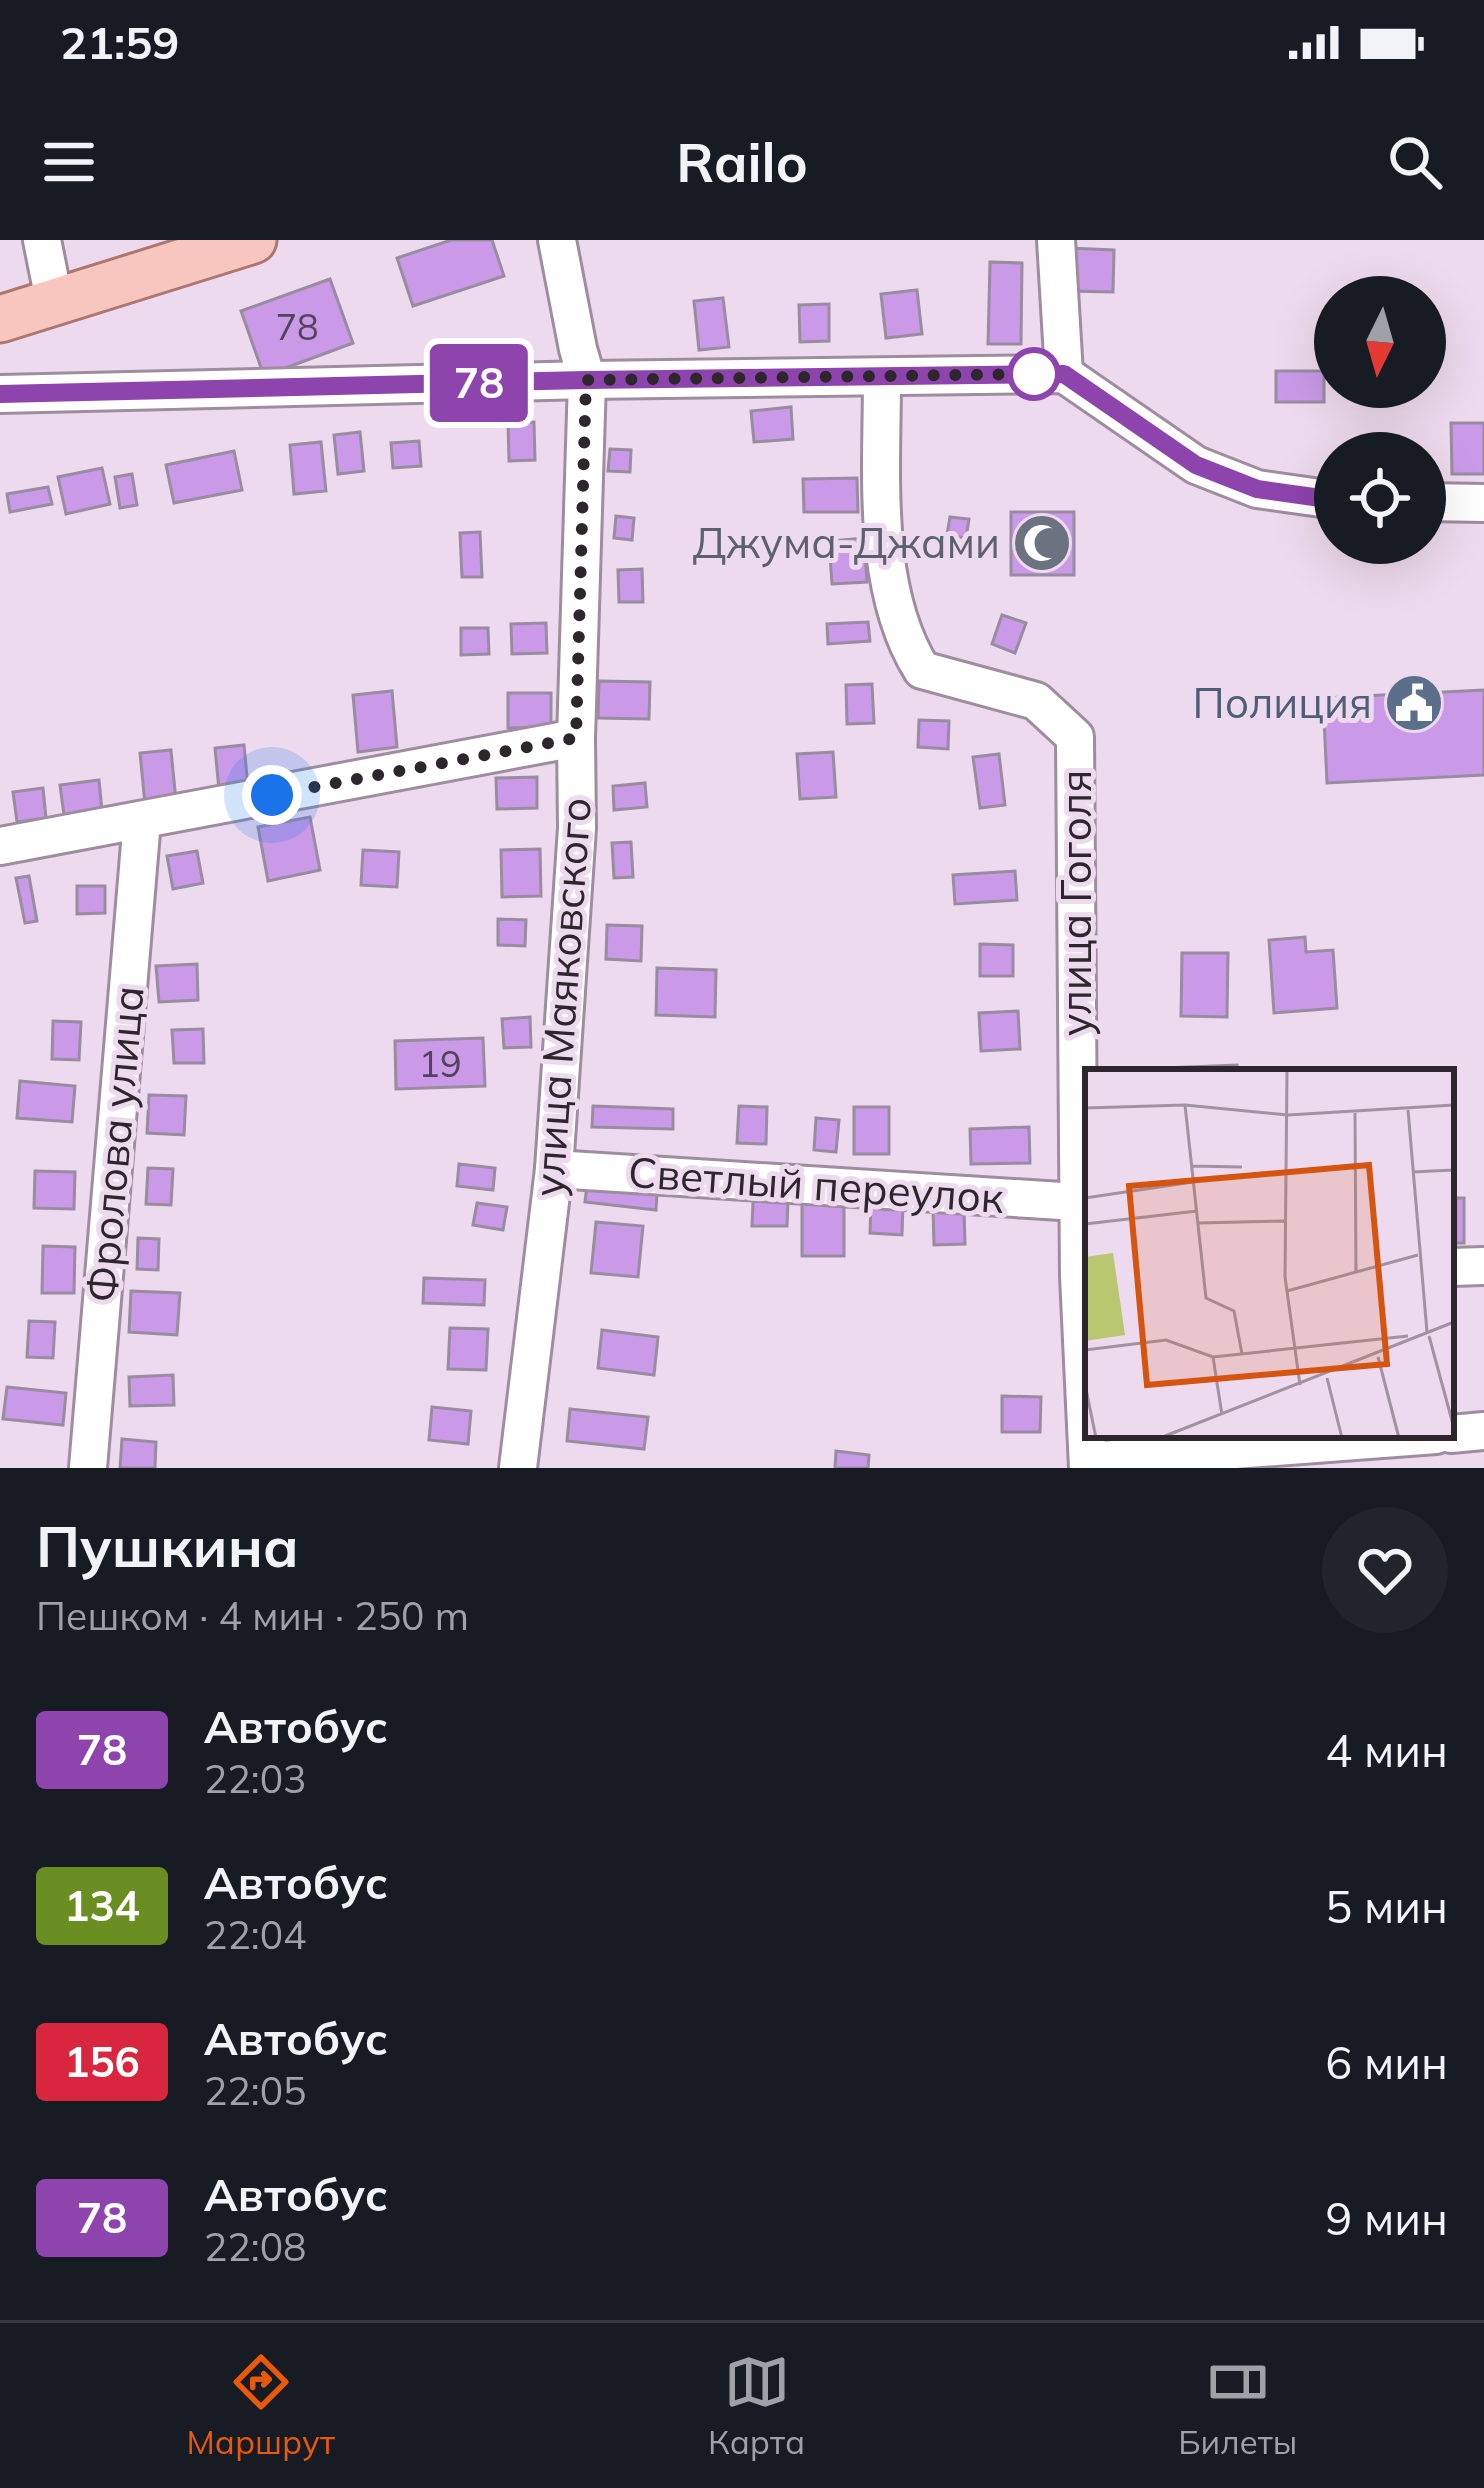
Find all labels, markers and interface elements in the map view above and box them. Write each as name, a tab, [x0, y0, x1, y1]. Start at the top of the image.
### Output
text: 21:59	[60, 14, 179, 70]
text: Railo	[676, 128, 808, 196]
icon: menu	[36, 129, 102, 195]
icon: search	[1382, 129, 1448, 195]
north arrow	[1314, 276, 1446, 408]
map controls	[1314, 276, 1446, 564]
house number: 78	[275, 304, 319, 349]
line badge: 78	[425, 344, 533, 422]
unlabelled marker	[1009, 349, 1059, 399]
text: 78	[454, 356, 504, 409]
button: locate	[1314, 432, 1446, 564]
mosque icon: Джума-Джами	[1011, 512, 1073, 574]
place label: Джума-Джами	[693, 516, 1000, 569]
public building icon: Полиция	[1383, 672, 1445, 734]
place label: Полиция	[1193, 676, 1372, 729]
your location	[242, 765, 302, 825]
street label: улица Гоголя	[1049, 770, 1102, 1036]
street label: улица Маяковского	[521, 796, 602, 1198]
street label: Фролова улица	[74, 983, 155, 1304]
house number: 19	[418, 1041, 462, 1086]
inset map	[1085, 1069, 1454, 1438]
street label: Светлый переулок	[626, 1145, 1006, 1224]
button: heart	[1322, 1507, 1448, 1633]
text: Пушкина	[36, 1510, 299, 1581]
text: Пешком · 4 мин · 250 m	[36, 1591, 469, 1640]
text: Автобус	[204, 1698, 388, 1754]
text: 4 мин	[1325, 1722, 1448, 1778]
text: 78	[77, 1723, 127, 1776]
text: 22:03	[204, 1754, 307, 1803]
text: Автобус	[204, 1854, 388, 1910]
text: 5 мин	[1325, 1878, 1448, 1934]
text: 134	[64, 1879, 140, 1932]
text: 22:04	[204, 1910, 307, 1959]
text: Автобус	[204, 2010, 388, 2066]
text: 6 мин	[1325, 2034, 1448, 2090]
text: 156	[64, 2035, 140, 2088]
text: 22:05	[204, 2066, 307, 2115]
text: Автобус	[204, 2166, 388, 2222]
text: 9 мин	[1325, 2190, 1448, 2246]
text: 78	[77, 2191, 127, 2244]
text: 22:08	[204, 2222, 307, 2271]
tab: Маршрут	[187, 2349, 335, 2462]
tab: Карта	[708, 2349, 805, 2462]
tab: Билеты	[1178, 2349, 1297, 2462]

